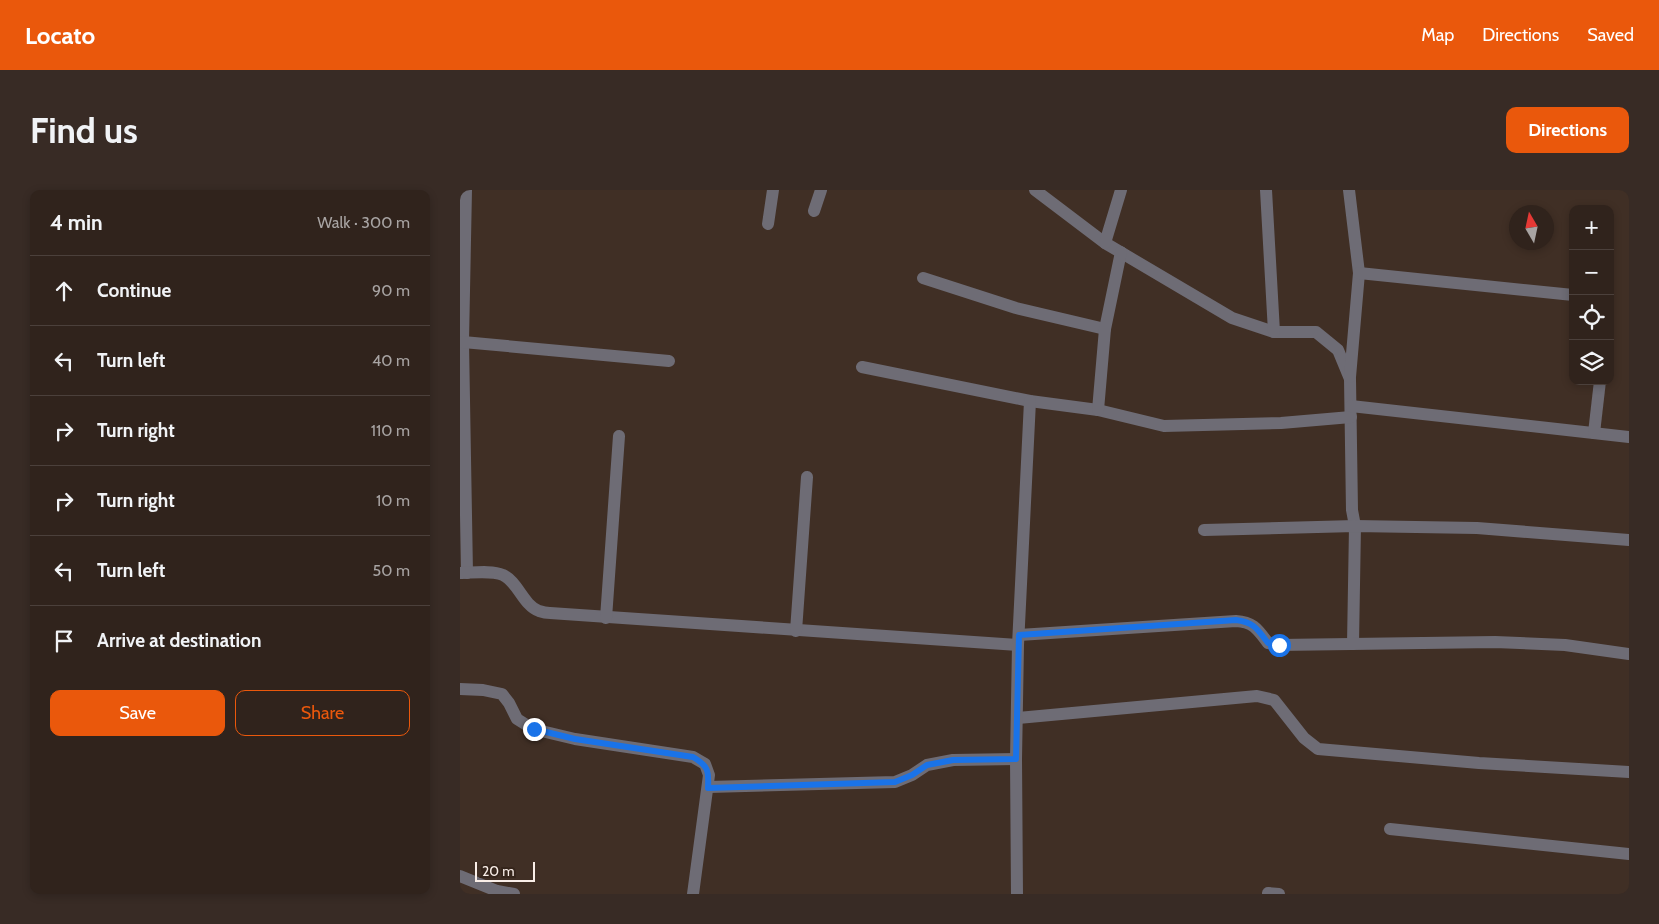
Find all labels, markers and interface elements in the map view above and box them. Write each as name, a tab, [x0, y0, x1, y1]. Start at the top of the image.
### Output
text: Locato	[25, 21, 95, 50]
text: Map	[1421, 24, 1454, 46]
text: Directions	[1482, 24, 1559, 46]
text: Saved	[1587, 24, 1634, 46]
button: Directions	[1506, 107, 1629, 153]
text: Find us	[30, 109, 138, 152]
north arrow	[1509, 205, 1554, 250]
map controls	[1569, 205, 1614, 385]
button: +	[1569, 205, 1614, 250]
text: 4 min	[50, 210, 103, 235]
text: Walk · 300 m	[317, 213, 410, 232]
button: −	[1569, 250, 1614, 295]
icon: ahead	[50, 277, 78, 305]
text: Continue	[97, 279, 171, 302]
text: 90 m	[372, 281, 410, 300]
button: locate	[1569, 295, 1614, 340]
button: layers	[1569, 340, 1614, 385]
icon: left	[50, 347, 78, 375]
text: Turn left	[97, 349, 165, 372]
text: 40 m	[372, 351, 410, 370]
icon: right	[50, 417, 78, 445]
text: Turn right	[97, 419, 175, 442]
text: 110 m	[371, 421, 410, 440]
icon: right	[50, 487, 78, 515]
text: Turn right	[97, 489, 175, 512]
text: 10 m	[376, 491, 410, 510]
icon: left	[50, 557, 78, 585]
text: Turn left	[97, 559, 165, 582]
text: 50 m	[373, 561, 410, 580]
icon: arrive	[50, 627, 78, 655]
text: Arrive at destination	[97, 629, 261, 652]
route start	[1268, 634, 1291, 657]
button: Save	[50, 690, 225, 736]
button: Share	[235, 690, 410, 736]
route end	[523, 718, 546, 741]
scale bar	[475, 859, 535, 882]
text: 20 m	[482, 862, 515, 880]

